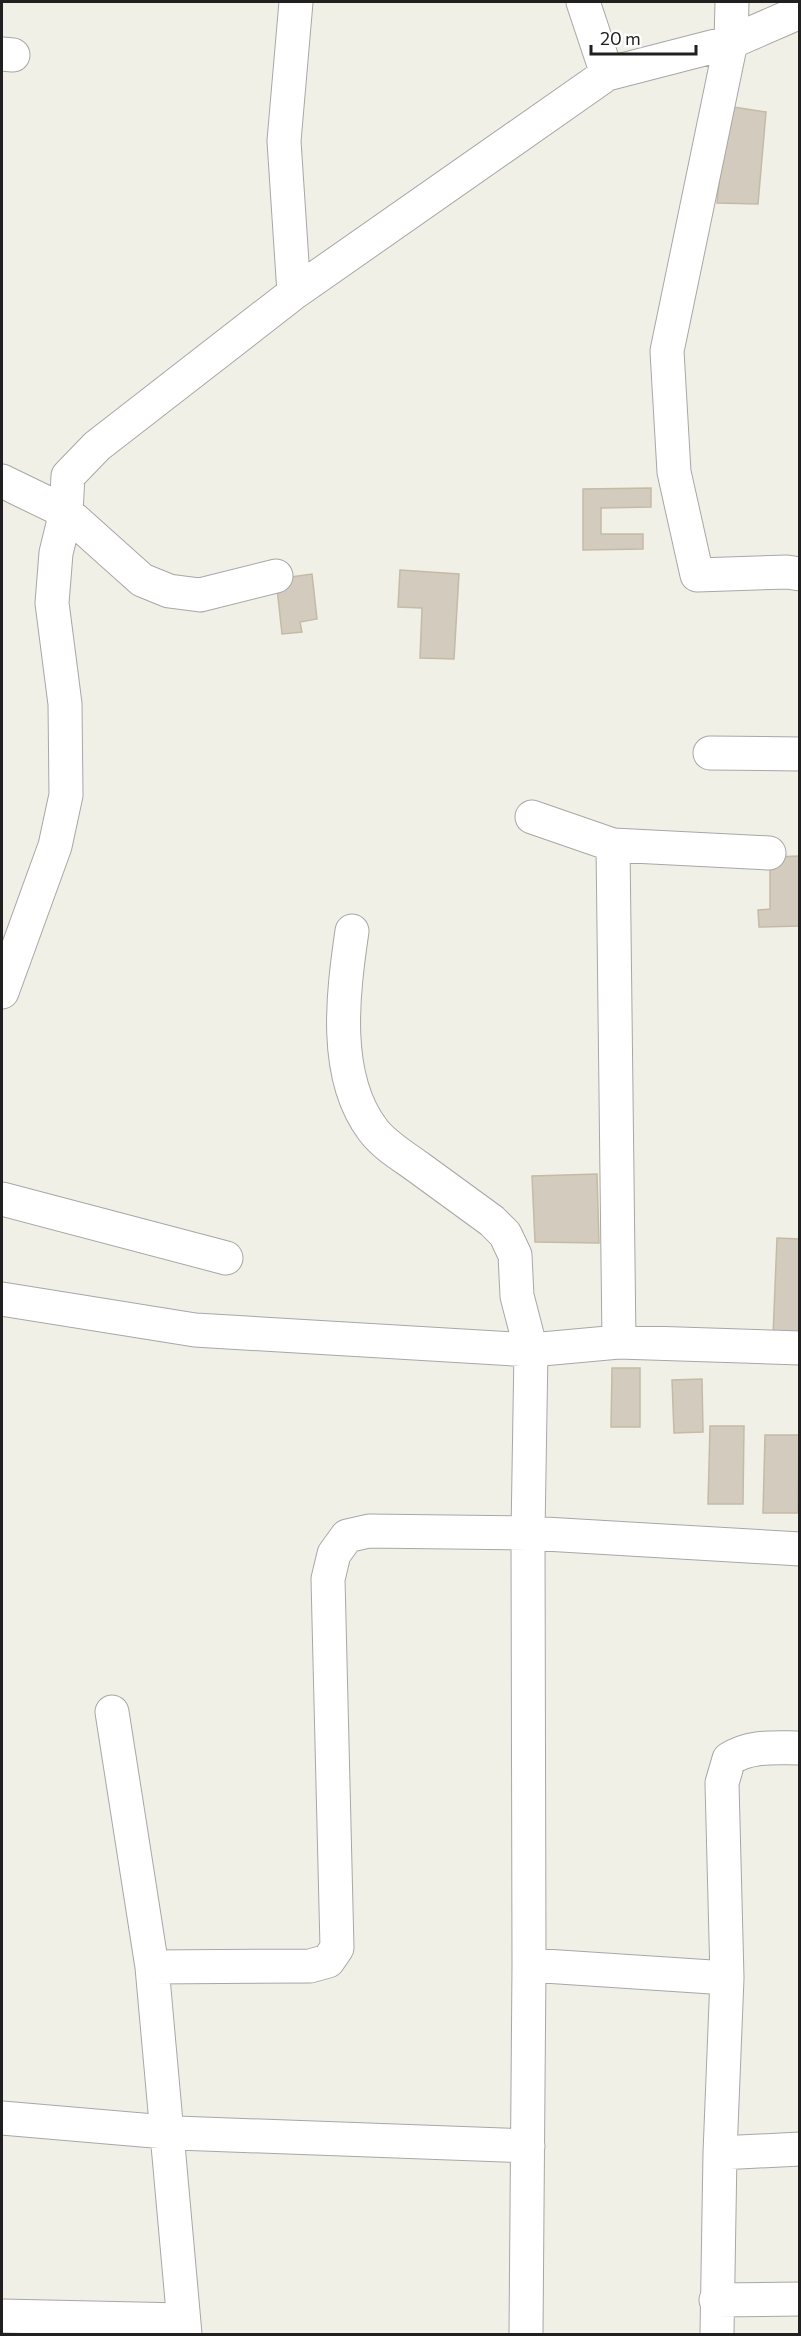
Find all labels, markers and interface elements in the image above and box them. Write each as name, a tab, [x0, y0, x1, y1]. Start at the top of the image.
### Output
scale bar	[591, 18, 696, 56]
text: 20 m	[600, 27, 641, 49]

